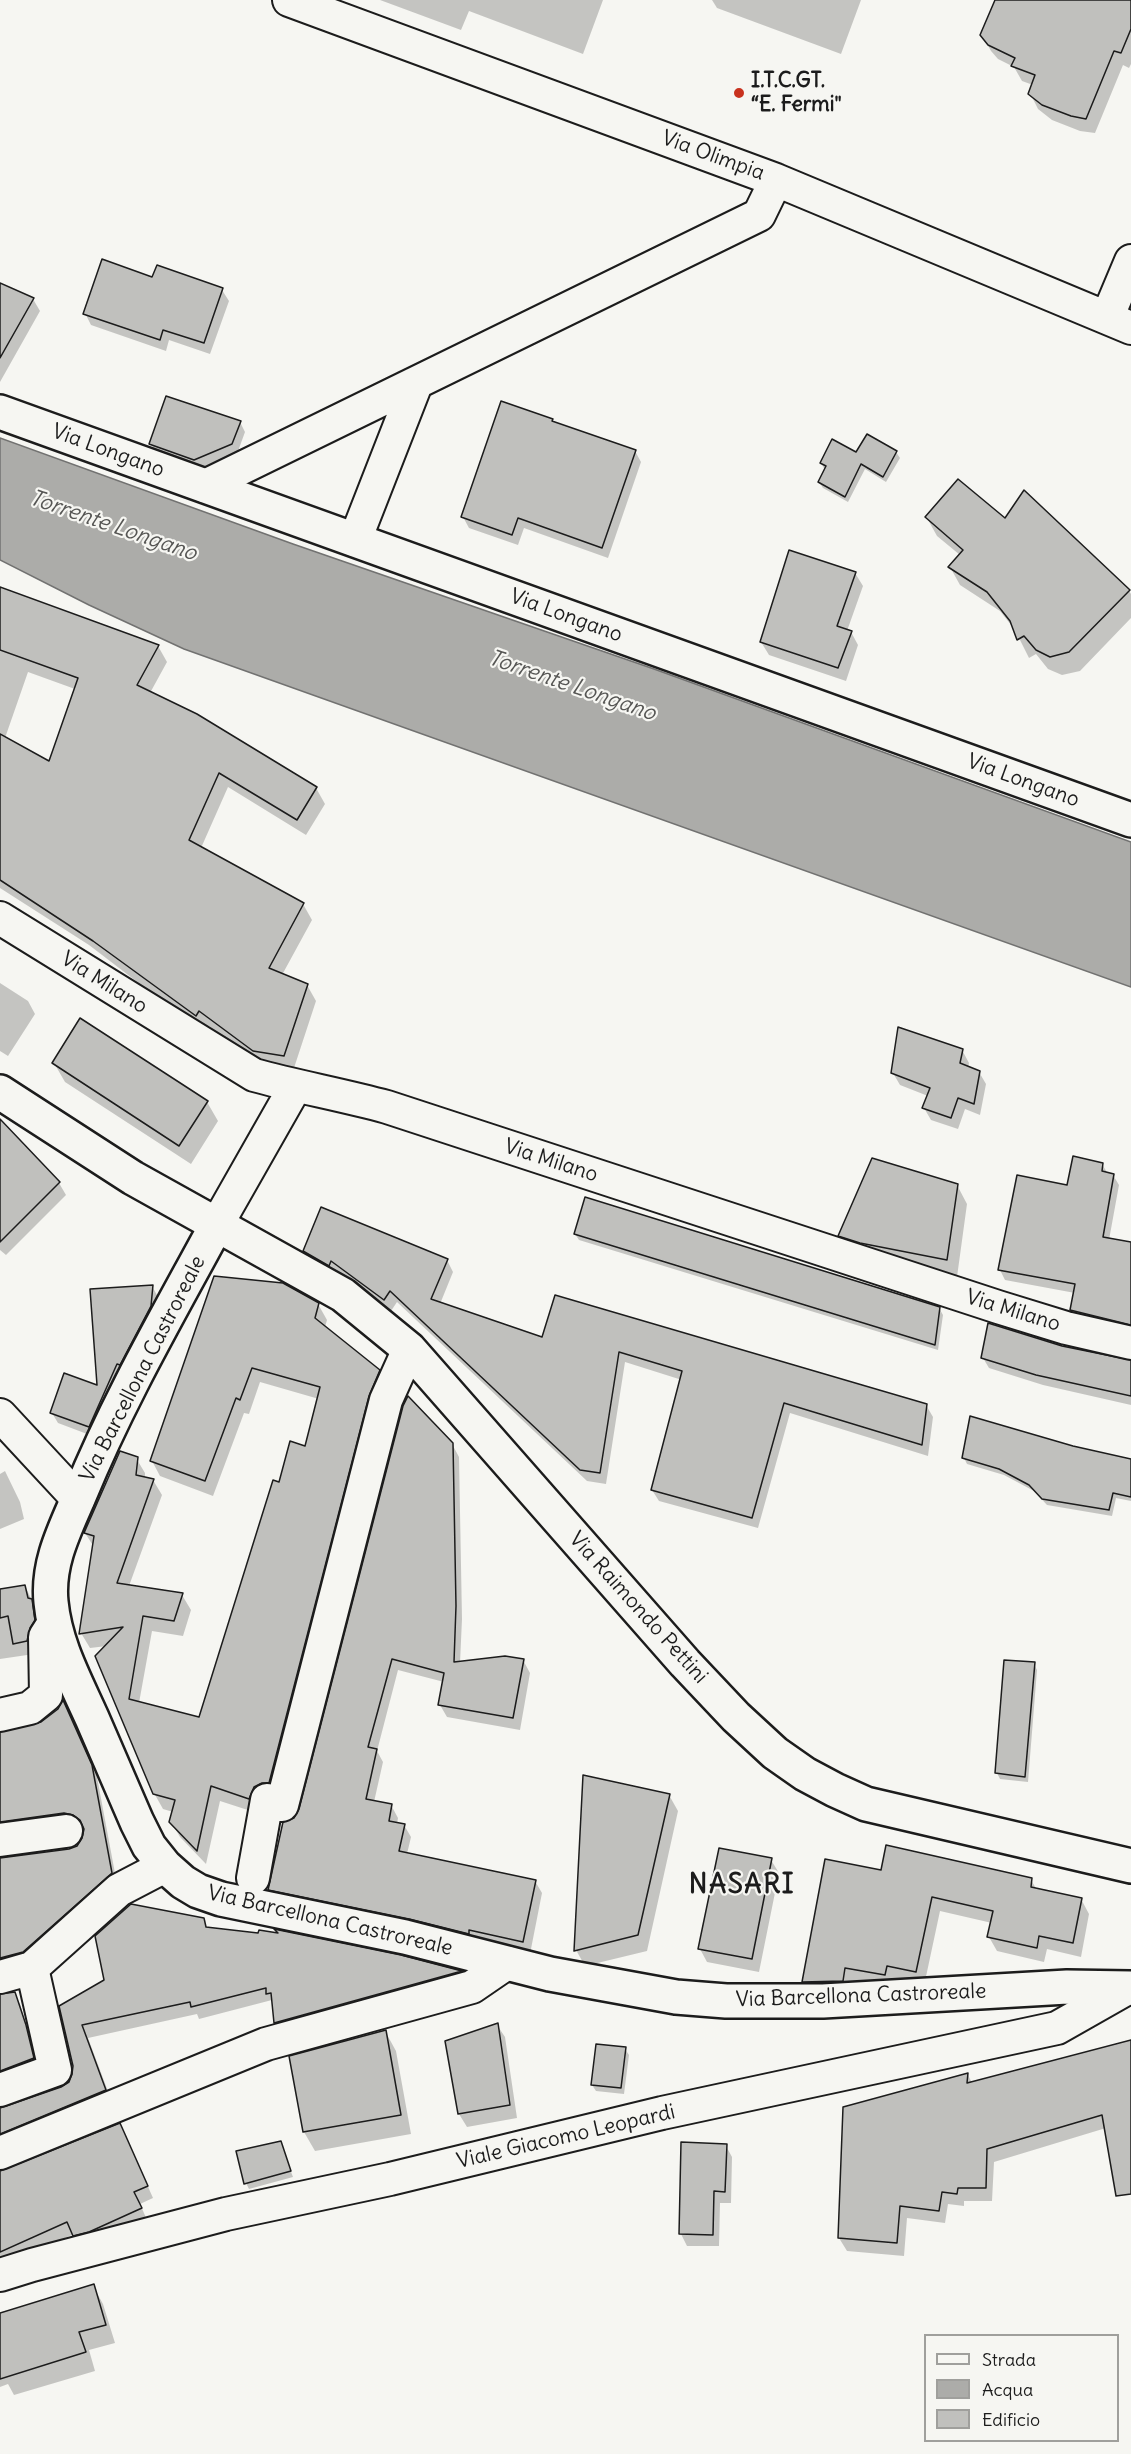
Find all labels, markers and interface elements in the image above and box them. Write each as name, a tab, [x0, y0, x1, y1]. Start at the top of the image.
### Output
place label: I.T.C.GT. “E. Fermi"	[751, 68, 842, 118]
marker: I.T.C.GT. “E. Fermi"	[732, 86, 746, 100]
street label: Via Olimpia	[658, 126, 768, 186]
street label: Via Longano	[48, 419, 168, 483]
water label: Torrente Longano	[26, 485, 200, 567]
street label: Via Longano	[506, 584, 626, 648]
water label: Torrente Longano	[485, 645, 659, 727]
street label: Via Longano	[963, 749, 1083, 813]
street label: Via Milano	[56, 947, 152, 1019]
street label: Via Milano	[501, 1134, 601, 1188]
street label: Via Barcellona Castroreale	[75, 1252, 211, 1486]
street label: Via Milano	[963, 1285, 1063, 1337]
street label: Via Raimondo Pettini	[563, 1527, 713, 1689]
district label: NASARI	[689, 1869, 795, 1901]
street label: Via Barcellona Castroreale	[205, 1881, 455, 1961]
street label: Via Barcellona Castroreale	[735, 1979, 987, 2013]
street label: Viale Giacomo Leopardi	[454, 2100, 678, 2174]
legend	[924, 2334, 1119, 2442]
text: Strada	[982, 2348, 1036, 2371]
text: Acqua	[982, 2378, 1033, 2401]
text: Edificio	[982, 2408, 1040, 2431]

